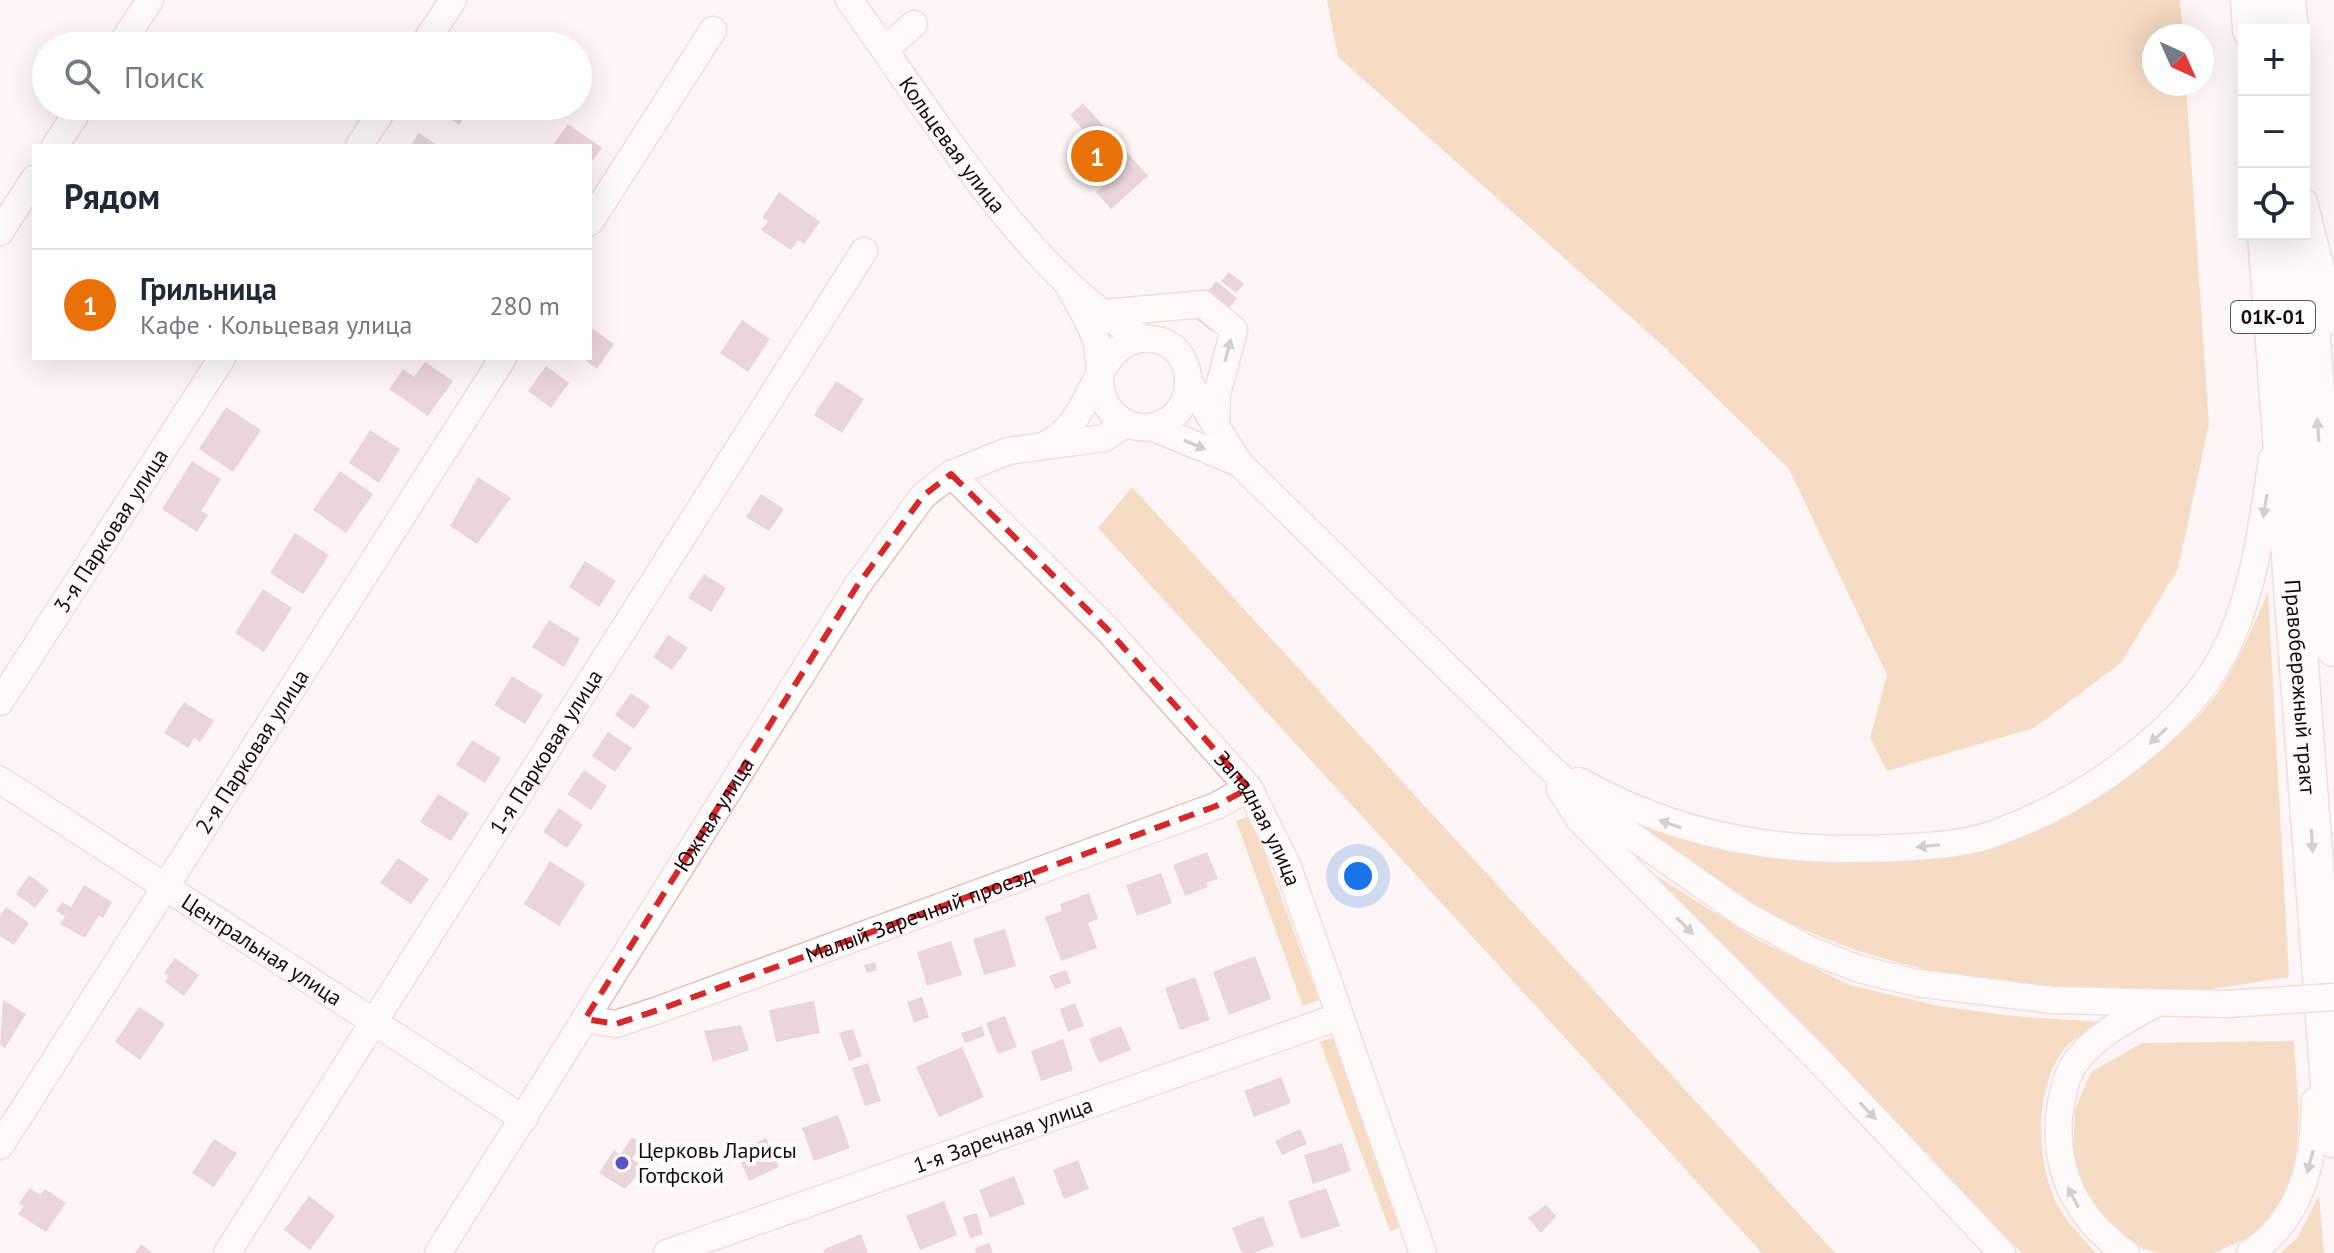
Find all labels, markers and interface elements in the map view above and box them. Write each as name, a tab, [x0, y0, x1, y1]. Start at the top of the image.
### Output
north arrow	[2142, 24, 2214, 96]
map controls	[2238, 24, 2310, 240]
button: +	[2238, 24, 2310, 96]
search box	[32, 32, 592, 120]
icon: search	[60, 54, 104, 98]
text: Поиск	[124, 57, 204, 96]
street label: Кольцевая улица	[893, 71, 1012, 219]
button: −	[2238, 96, 2310, 168]
pin: 1	[1071, 126, 1123, 186]
button: locate	[2238, 168, 2310, 240]
text: Рядом	[64, 174, 160, 218]
text: Грильница	[140, 269, 277, 308]
text: 1	[83, 289, 97, 322]
text: 280 m	[489, 289, 560, 322]
road number: 01К-01	[2231, 301, 2315, 333]
text: Кафе · Кольцевая улица	[140, 308, 412, 341]
one-way arrow	[1223, 337, 1235, 362]
one-way arrow	[2311, 417, 2324, 442]
one-way arrow	[1184, 439, 1207, 452]
street label: 3-я Парковая улица	[47, 443, 174, 618]
one-way arrow	[2258, 493, 2270, 518]
street label: Правобережный тракт	[2279, 578, 2322, 795]
street label: 2-я Парковая улица	[189, 664, 315, 839]
street label: 1-я Парковая улица	[483, 664, 608, 839]
one-way arrow	[2148, 726, 2167, 744]
street label: Западная улица	[1208, 745, 1308, 890]
street label: Южная улица	[667, 752, 760, 877]
one-way arrow	[1658, 817, 1682, 829]
one-way arrow	[2306, 829, 2319, 854]
one-way arrow	[1915, 839, 1940, 852]
your location	[1338, 856, 1378, 896]
street label: Малый Заречный проезд	[801, 860, 1038, 969]
street label: Центральная улица	[176, 887, 348, 1012]
one-way arrow	[1676, 916, 1694, 935]
street label: 1-я Заречная улица	[909, 1090, 1096, 1179]
one-way arrow	[1859, 1101, 1877, 1120]
place label: Церковь Ларисы Готфской	[638, 1136, 797, 1189]
one-way arrow	[2303, 1151, 2316, 1175]
marker: Церковь Ларисы Готфской	[613, 1154, 631, 1172]
one-way arrow	[2066, 1185, 2080, 1208]

